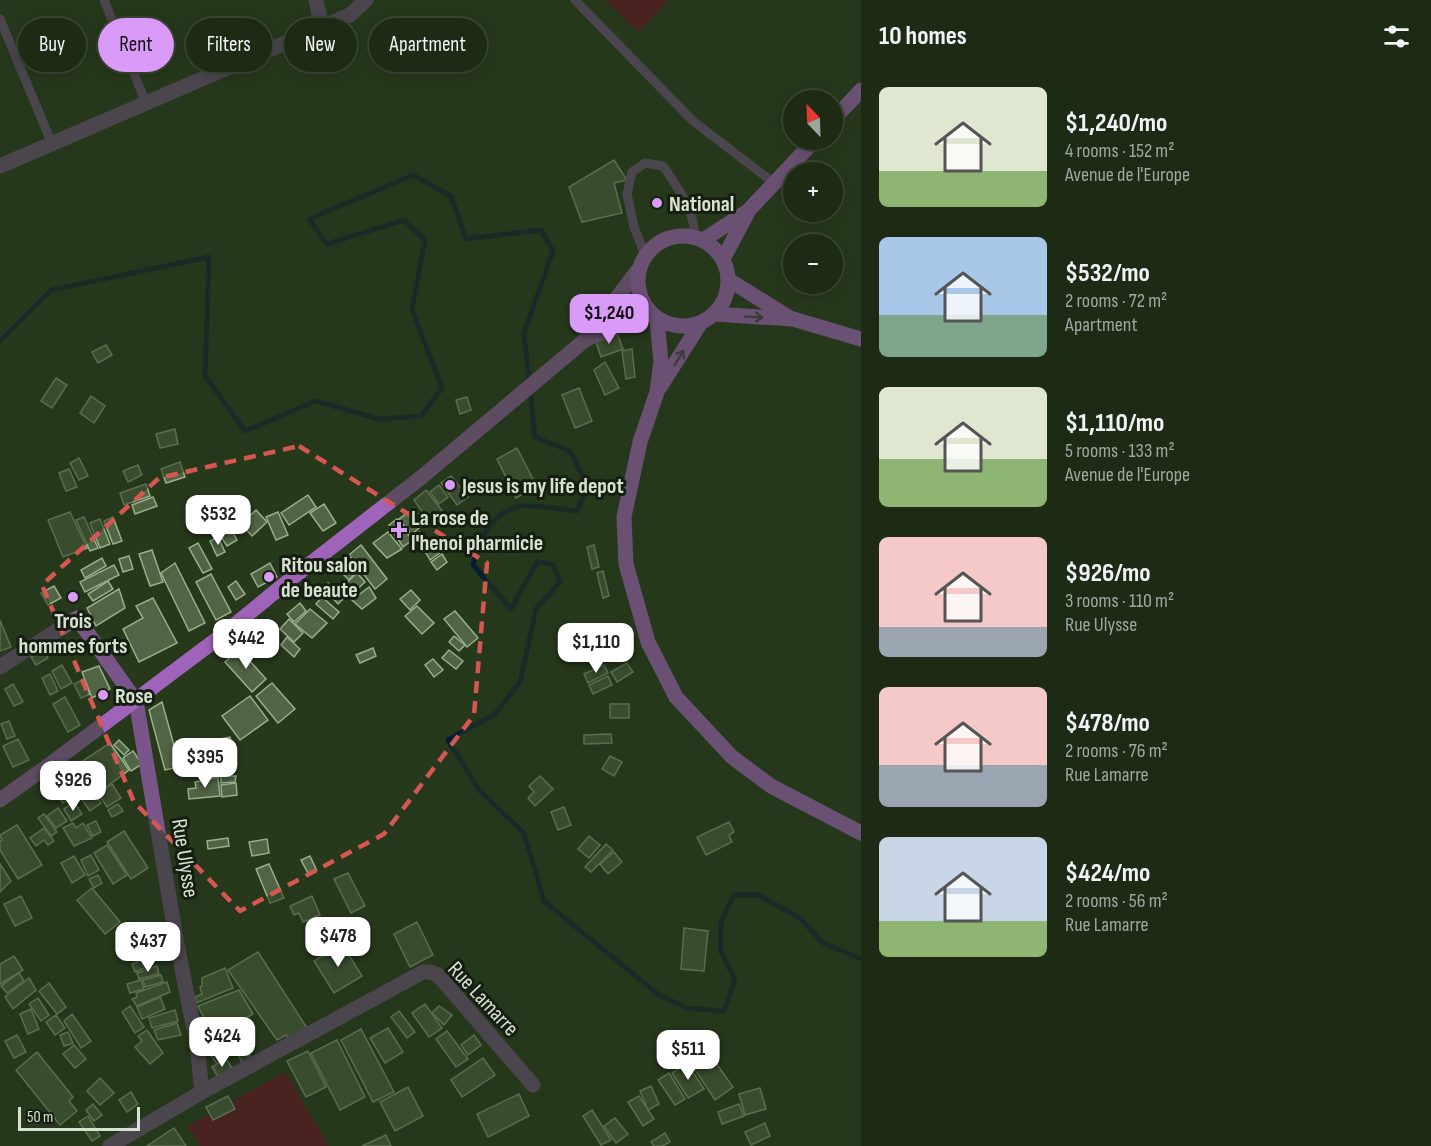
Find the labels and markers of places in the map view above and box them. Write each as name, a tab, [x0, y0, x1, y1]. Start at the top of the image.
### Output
place label: National	[669, 191, 734, 218]
marker: National	[650, 196, 664, 210]
pin: $1,240	[560, 294, 658, 345]
place label: Jesus is my life depot	[461, 473, 624, 500]
marker: Jesus is my life depot	[443, 478, 457, 492]
pin: $532	[182, 495, 254, 546]
place label: La rose de l'henoi pharmicie	[411, 505, 543, 557]
marker: La rose de l'henoi pharmicie	[392, 523, 406, 537]
place label: Ritou salon de beaute	[281, 552, 367, 604]
marker: Ritou salon de beaute	[262, 570, 276, 584]
marker: Trois hommes forts	[66, 590, 80, 604]
place label: Trois hommes forts	[19, 608, 127, 660]
pin: $442	[210, 619, 282, 670]
pin: $1,110	[547, 623, 645, 674]
place label: Rose	[115, 683, 153, 710]
marker: Rose	[96, 688, 110, 702]
pin: $395	[169, 738, 241, 789]
pin: $926	[37, 761, 109, 812]
pin: $478	[302, 917, 374, 968]
pin: $437	[112, 922, 184, 973]
pin: $424	[186, 1017, 258, 1068]
pin: $511	[652, 1030, 724, 1081]

